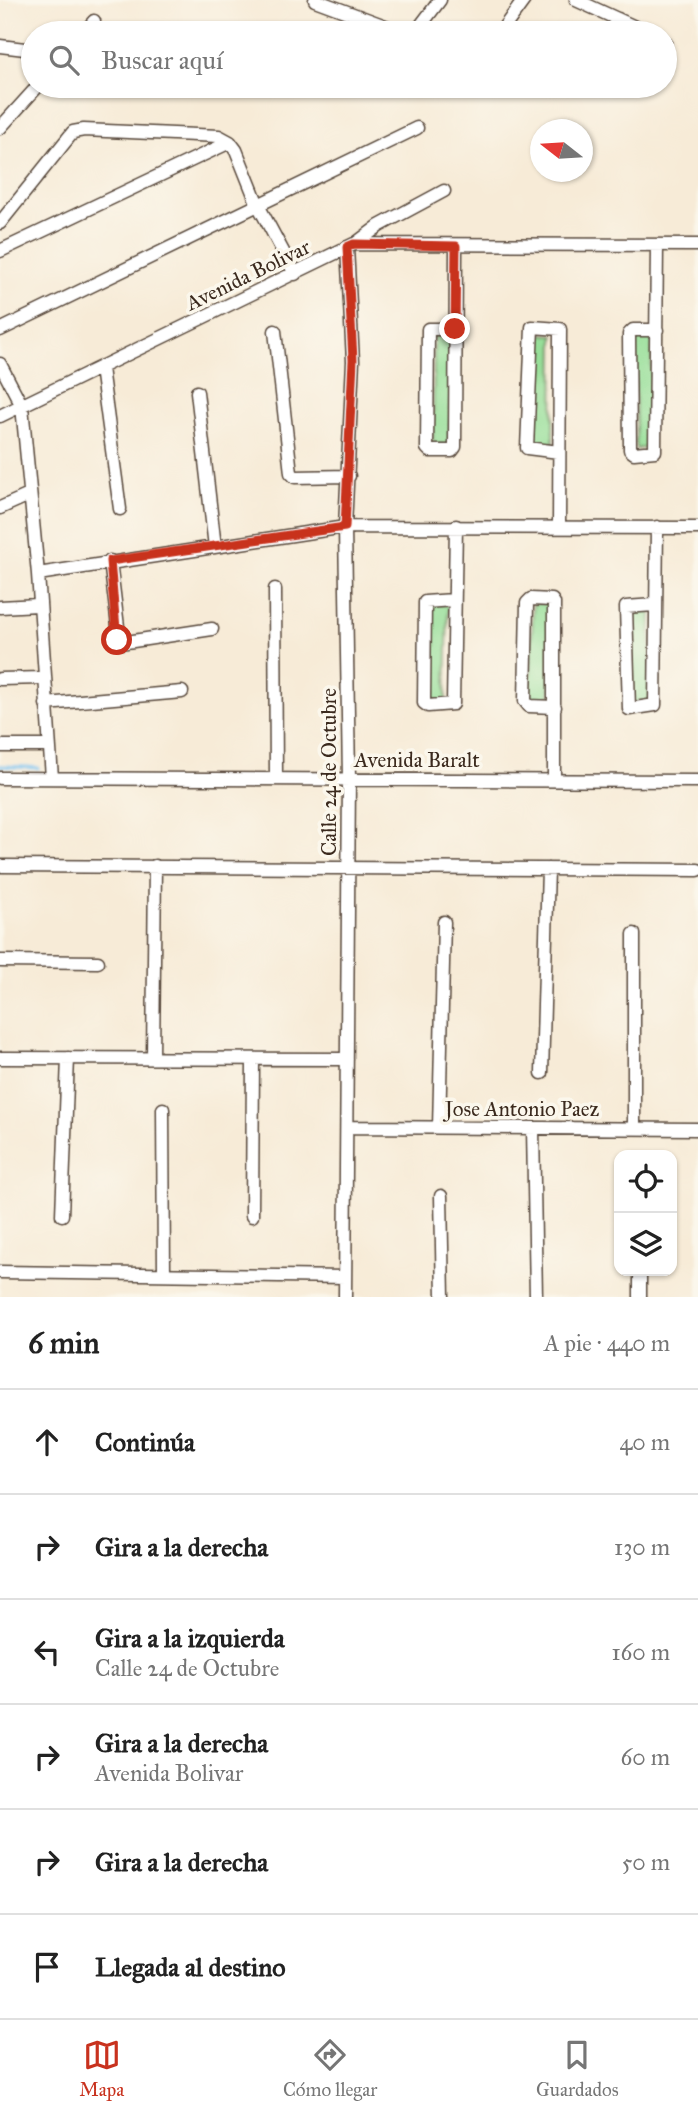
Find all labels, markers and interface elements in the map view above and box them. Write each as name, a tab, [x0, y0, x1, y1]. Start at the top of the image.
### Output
search box	[21, 21, 677, 98]
icon: search	[45, 41, 83, 79]
text: Buscar aquí	[101, 44, 223, 76]
north arrow	[530, 119, 593, 182]
street label: Avenida Bolivar	[181, 234, 315, 317]
route end	[439, 313, 470, 344]
route start	[101, 624, 132, 655]
street label: Calle 24 de Octubre	[316, 688, 342, 856]
street label: Avenida Baralt	[353, 747, 480, 773]
street label: Jose Antonio Paez	[443, 1096, 600, 1122]
map controls	[614, 1150, 677, 1276]
button: locate	[614, 1150, 677, 1213]
button: layers	[614, 1213, 677, 1276]
text: 6 min	[28, 1325, 100, 1361]
text: A pie · 440 m	[544, 1329, 670, 1357]
icon: ahead	[28, 1423, 66, 1461]
text: Continúa	[95, 1426, 195, 1458]
text: 40 m	[620, 1428, 670, 1456]
icon: right	[28, 1528, 66, 1566]
text: Gira a la derecha	[95, 1531, 268, 1563]
text: 130 m	[614, 1533, 670, 1561]
text: Gira a la izquierda	[95, 1622, 285, 1654]
icon: left	[28, 1633, 66, 1671]
text: 160 m	[612, 1638, 670, 1666]
text: Calle 24 de Octubre	[95, 1654, 279, 1682]
text: Gira a la derecha	[95, 1727, 268, 1759]
icon: right	[28, 1738, 66, 1776]
text: 60 m	[621, 1743, 670, 1771]
text: Avenida Bolivar	[95, 1759, 243, 1787]
icon: right	[28, 1843, 66, 1881]
text: Gira a la derecha	[95, 1846, 268, 1878]
text: 50 m	[622, 1848, 670, 1876]
icon: arrive	[28, 1948, 66, 1986]
text: Llegada al destino	[95, 1951, 286, 1983]
tab: Mapa	[79, 2036, 124, 2101]
tab: Cómo llegar	[283, 2036, 377, 2101]
tab: Guardados	[536, 2036, 619, 2101]

